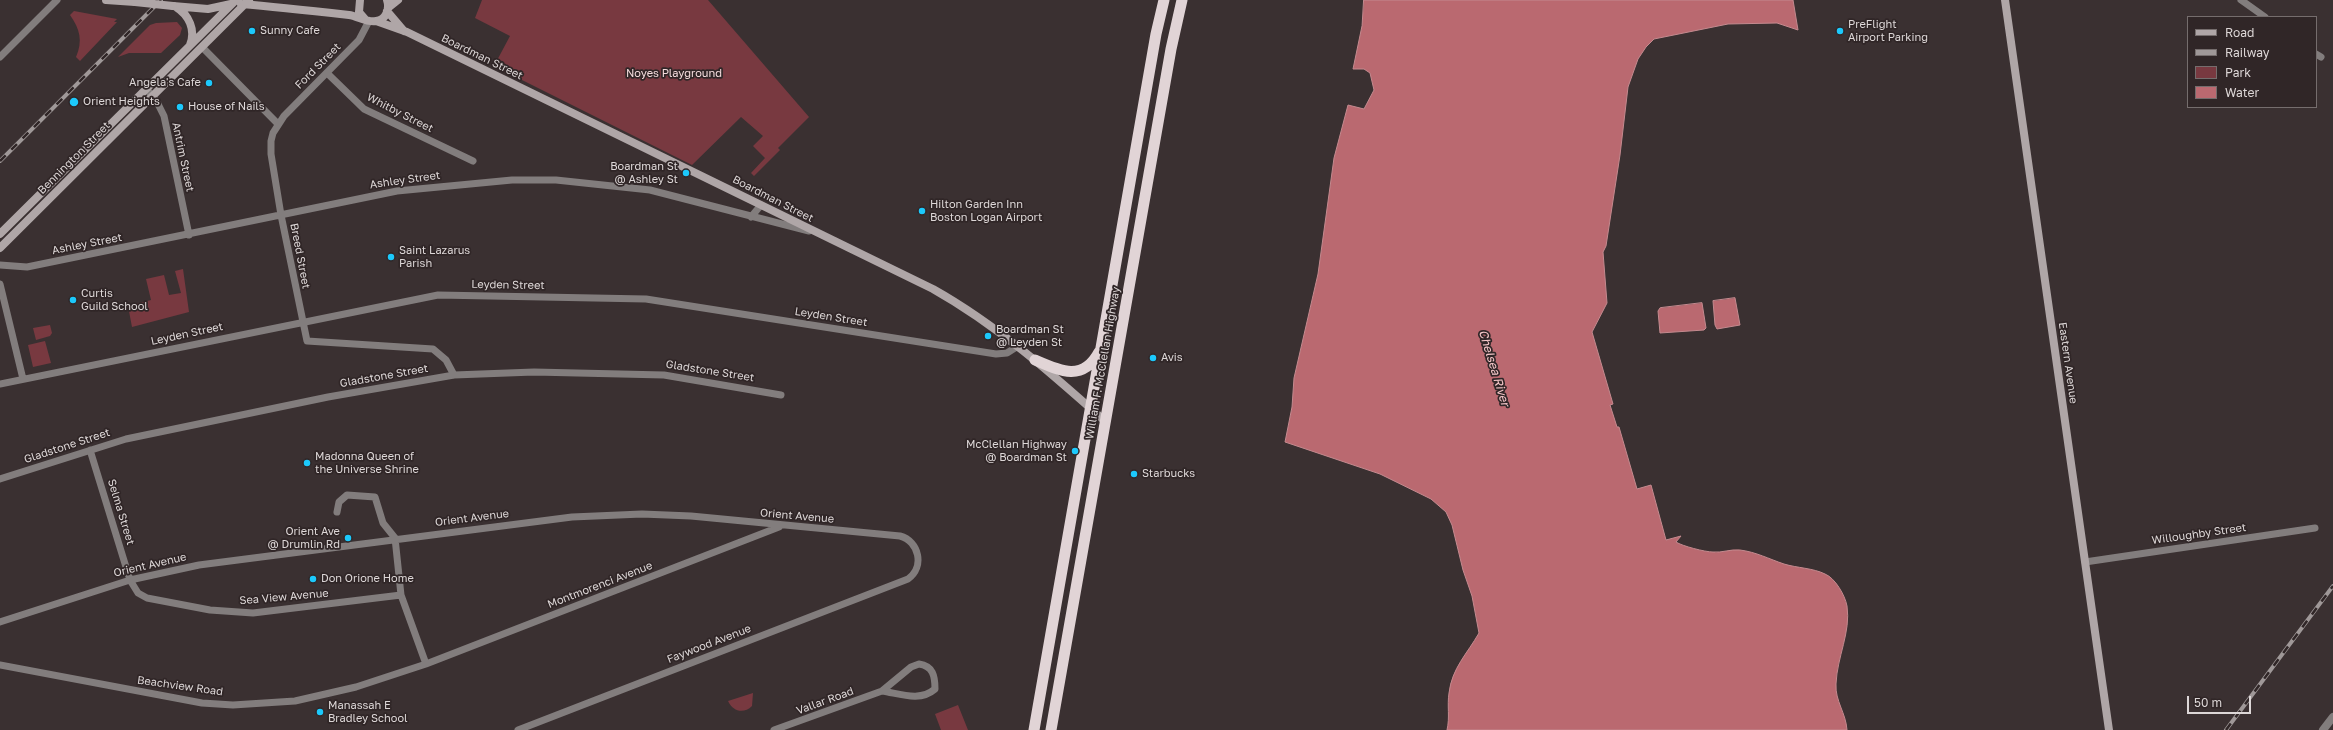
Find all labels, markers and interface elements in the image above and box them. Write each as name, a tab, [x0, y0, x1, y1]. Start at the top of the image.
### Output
legend	[2187, 16, 2317, 108]
place label: PreFlight Airport Parking	[1848, 18, 1928, 44]
place label: Sunny Cafe	[260, 24, 320, 38]
text: Road	[2225, 25, 2254, 40]
marker: Sunny Cafe	[247, 26, 257, 36]
marker: PreFlight Airport Parking	[1835, 26, 1845, 36]
street label: Boardman Street	[439, 32, 525, 82]
street label: Ford Street	[292, 40, 344, 92]
text: Railway	[2225, 45, 2270, 60]
text: Park	[2225, 65, 2251, 80]
park label: Noyes Playground	[626, 67, 722, 81]
place label: Angela's Cafe	[129, 76, 201, 90]
marker: Angela's Cafe	[204, 78, 214, 88]
text: Water	[2225, 85, 2259, 100]
street label: Whitby Street	[365, 91, 435, 135]
place label: Orient Heights	[83, 95, 160, 109]
marker: Orient Heights	[68, 96, 80, 108]
place label: House of Nails	[188, 100, 265, 114]
marker: House of Nails	[175, 102, 185, 112]
street label: Bennington Street	[35, 119, 113, 197]
street label: Antrim Street	[169, 121, 197, 193]
place label: Boardman St @ Ashley St	[610, 160, 678, 186]
marker: Boardman St @ Ashley St	[681, 168, 691, 178]
street label: Ashley Street	[369, 169, 441, 191]
street label: Boardman Street	[730, 173, 816, 225]
place label: Hilton Garden Inn Boston Logan Airport	[930, 198, 1042, 224]
marker: Hilton Garden Inn Boston Logan Airport	[917, 206, 927, 216]
street label: Breed Street	[287, 222, 313, 290]
street label: Ashley Street	[51, 231, 123, 257]
place label: Saint Lazarus Parish	[399, 244, 470, 270]
marker: Saint Lazarus Parish	[386, 252, 396, 262]
street label: Leyden Street	[471, 278, 545, 292]
street label: William F. McClellan Highway	[1083, 286, 1123, 440]
place label: Curtis Guild School	[81, 287, 148, 313]
marker: Curtis Guild School	[68, 295, 78, 305]
street label: Leyden Street	[794, 305, 868, 329]
street label: Leyden Street	[150, 320, 224, 348]
street label: Eastern Avenue	[2056, 321, 2080, 405]
place label: Boardman St @ Leyden St	[996, 323, 1064, 349]
water label: Chelsea River	[1476, 328, 1512, 408]
marker: Boardman St @ Leyden St	[983, 331, 993, 341]
place label: Avis	[1161, 351, 1183, 365]
marker: Avis	[1148, 353, 1158, 363]
street label: Gladstone Street	[665, 357, 755, 385]
street label: Gladstone Street	[339, 362, 429, 390]
street label: Gladstone Street	[22, 426, 112, 466]
place label: McClellan Highway @ Boardman St	[966, 438, 1067, 464]
marker: McClellan Highway @ Boardman St	[1070, 446, 1080, 456]
place label: Madonna Queen of the Universe Shrine	[315, 450, 419, 476]
marker: Madonna Queen of the Universe Shrine	[302, 458, 312, 468]
place label: Starbucks	[1142, 467, 1195, 481]
marker: Starbucks	[1129, 469, 1139, 479]
street label: Selma Street	[105, 477, 137, 547]
street label: Orient Avenue	[759, 506, 835, 526]
street label: Orient Avenue	[434, 507, 510, 529]
street label: Willoughby Street	[2151, 521, 2247, 547]
place label: Orient Ave @ Drumlin Rd	[268, 525, 340, 551]
marker: Orient Ave @ Drumlin Rd	[343, 533, 353, 543]
street label: Orient Avenue	[112, 550, 188, 580]
street label: Montmorenci Avenue	[546, 559, 654, 611]
place label: Don Orione Home	[321, 572, 414, 586]
marker: Don Orione Home	[308, 574, 318, 584]
street label: Sea View Avenue	[239, 587, 329, 607]
street label: Faywood Avenue	[665, 622, 753, 666]
street label: Beachview Road	[136, 673, 224, 699]
street label: Vallar Road	[794, 685, 856, 717]
scale bar	[2189, 688, 2253, 714]
text: 50 m	[2194, 695, 2222, 710]
place label: Manassah E Bradley School	[328, 699, 408, 725]
marker: Manassah E Bradley School	[315, 707, 325, 717]

